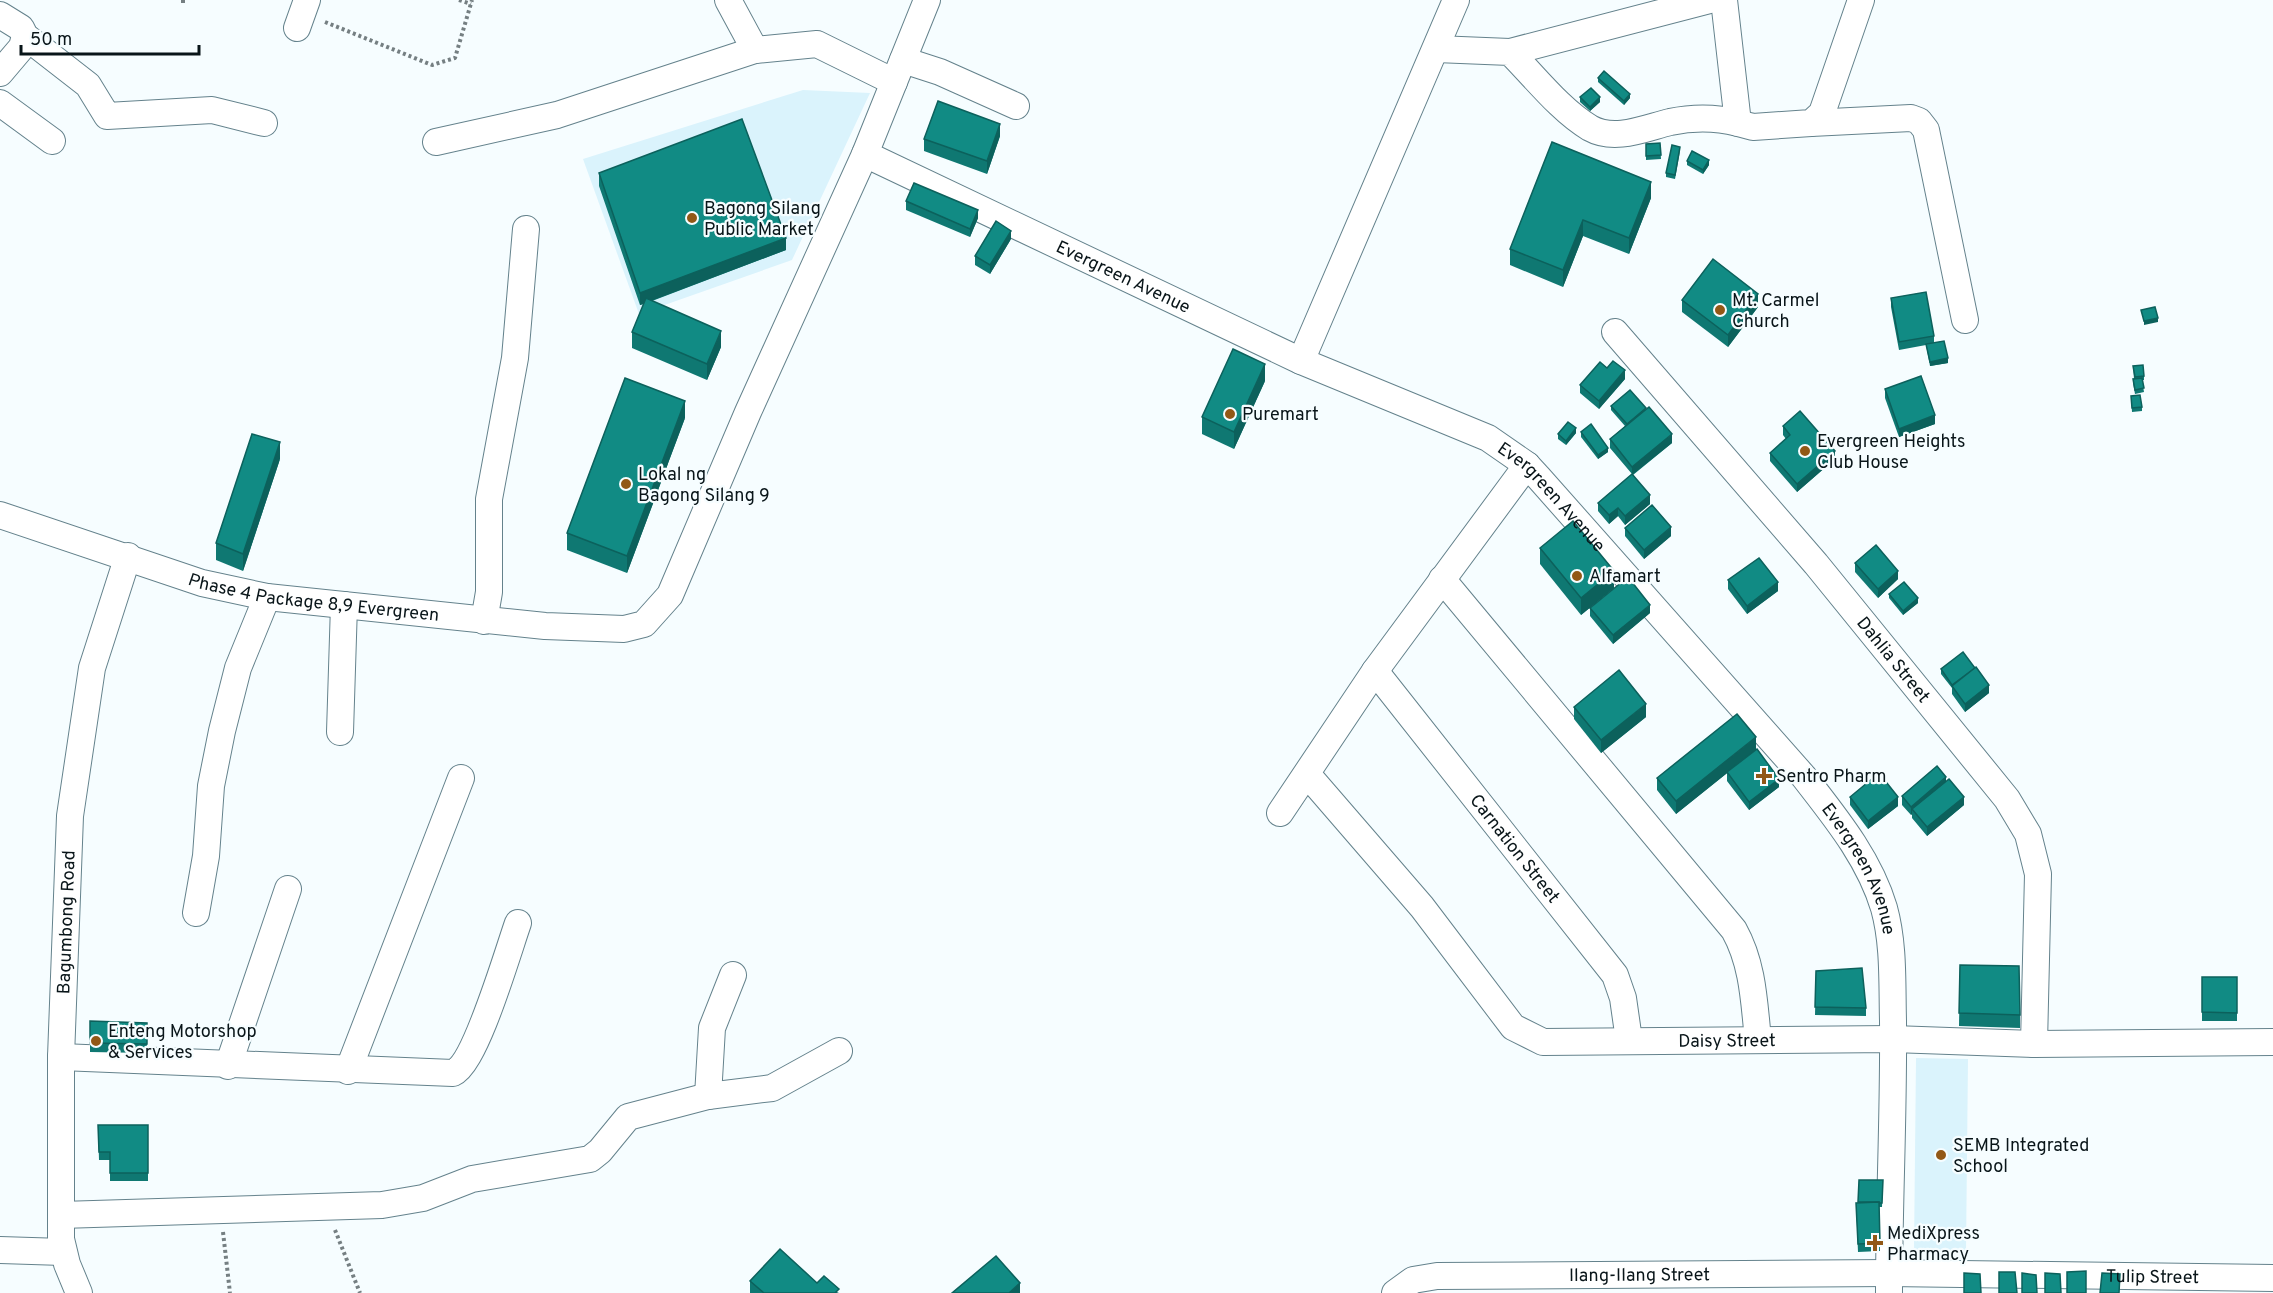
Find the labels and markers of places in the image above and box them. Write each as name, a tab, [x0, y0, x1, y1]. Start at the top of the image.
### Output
place label: Bagong Silang Public Market	[704, 198, 821, 242]
marker: Bagong Silang Public Market	[685, 211, 699, 225]
place label: Mt. Carmel Church	[1732, 290, 1819, 334]
marker: Mt. Carmel Church	[1713, 303, 1727, 317]
place label: Puremart	[1242, 404, 1319, 427]
marker: Puremart	[1223, 407, 1237, 421]
place label: Evergreen Heights Club House	[1817, 431, 1965, 475]
marker: Evergreen Heights Club House	[1798, 444, 1812, 458]
place label: Lokal ng Bagong Silang 9	[638, 464, 770, 508]
marker: Lokal ng Bagong Silang 9	[619, 477, 633, 491]
place label: Alfamart	[1589, 566, 1661, 589]
marker: Alfamart	[1570, 569, 1584, 583]
place label: Sentro Pharm	[1776, 766, 1887, 789]
marker: Sentro Pharm	[1757, 769, 1771, 783]
place label: Enteng Motorshop & Services	[108, 1021, 257, 1065]
marker: Enteng Motorshop & Services	[89, 1034, 103, 1048]
place label: SEMB Integrated School	[1953, 1135, 2089, 1179]
marker: SEMB Integrated School	[1934, 1148, 1948, 1162]
place label: MediXpress Pharmacy	[1887, 1223, 1980, 1267]
marker: MediXpress Pharmacy	[1868, 1236, 1882, 1250]

